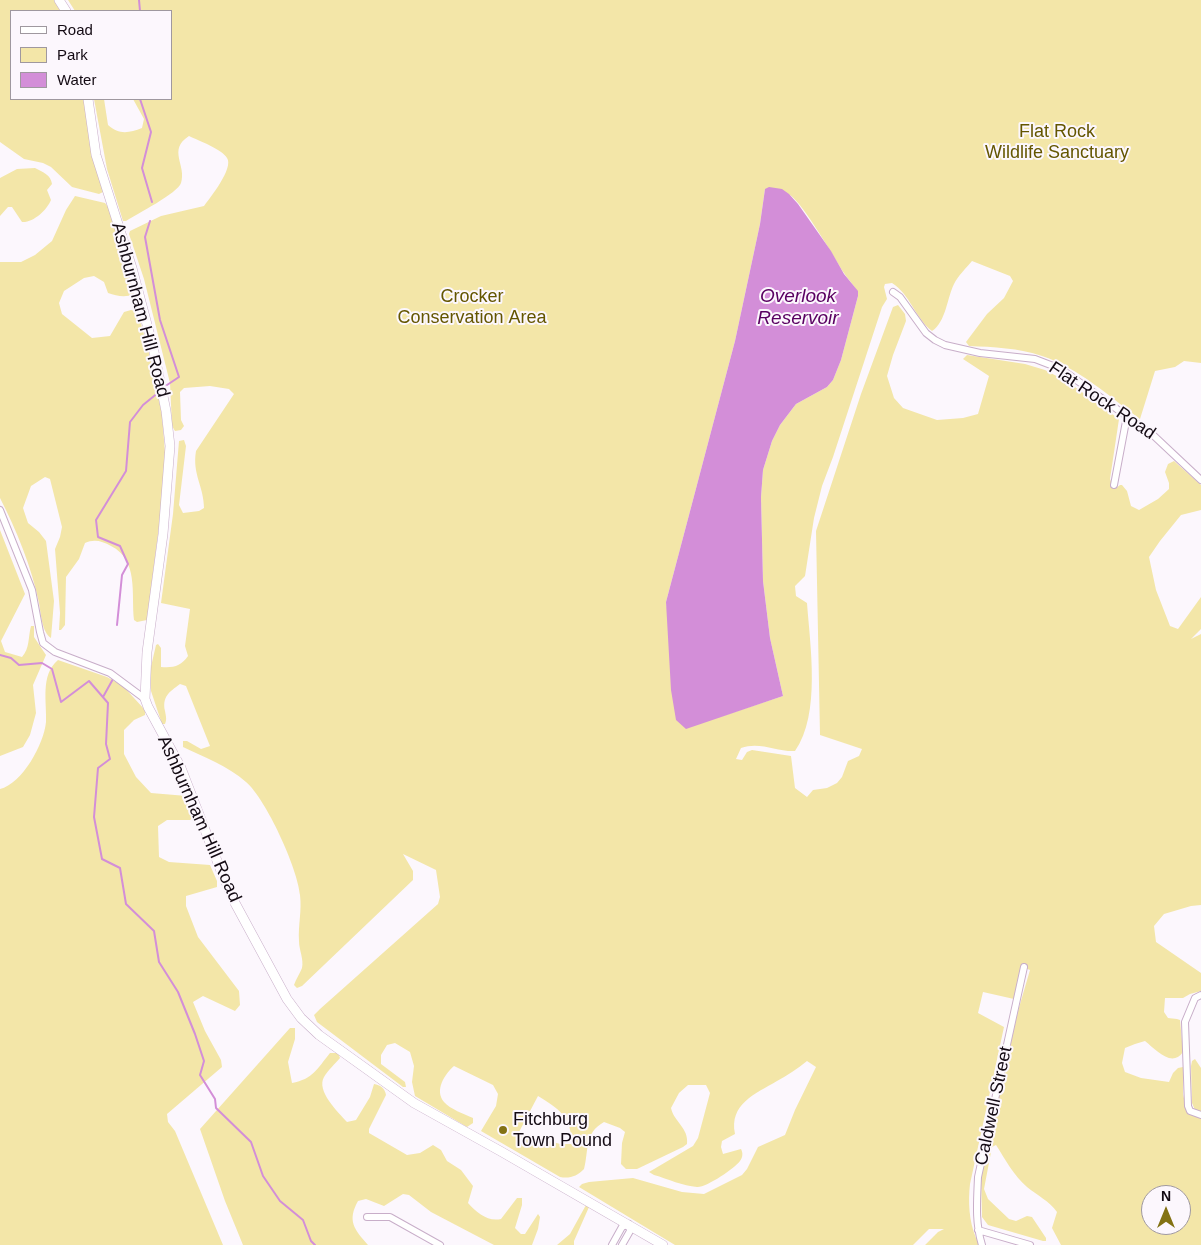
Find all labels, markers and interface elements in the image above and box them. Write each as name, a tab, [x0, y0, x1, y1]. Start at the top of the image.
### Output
legend	[10, 10, 172, 100]
text: Road	[57, 21, 93, 38]
text: Park	[57, 46, 88, 63]
text: Water	[57, 71, 96, 88]
park label: Flat Rock Wildlife Sanctuary	[985, 121, 1129, 163]
street label: Ashburnham Hill Road	[106, 220, 174, 400]
park label: Crocker Conservation Area	[397, 286, 547, 328]
water label: Overlook Reservoir	[757, 286, 839, 330]
street label: Flat Rock Road	[1045, 357, 1159, 445]
street label: Ashburnham Hill Road	[153, 732, 245, 906]
street label: Caldwell Street	[971, 1045, 1017, 1167]
place label: Fitchburg Town Pound	[513, 1109, 612, 1152]
marker: Fitchburg Town Pound	[497, 1124, 509, 1136]
north arrow	[1141, 1185, 1191, 1235]
text: N	[1161, 1188, 1171, 1204]

